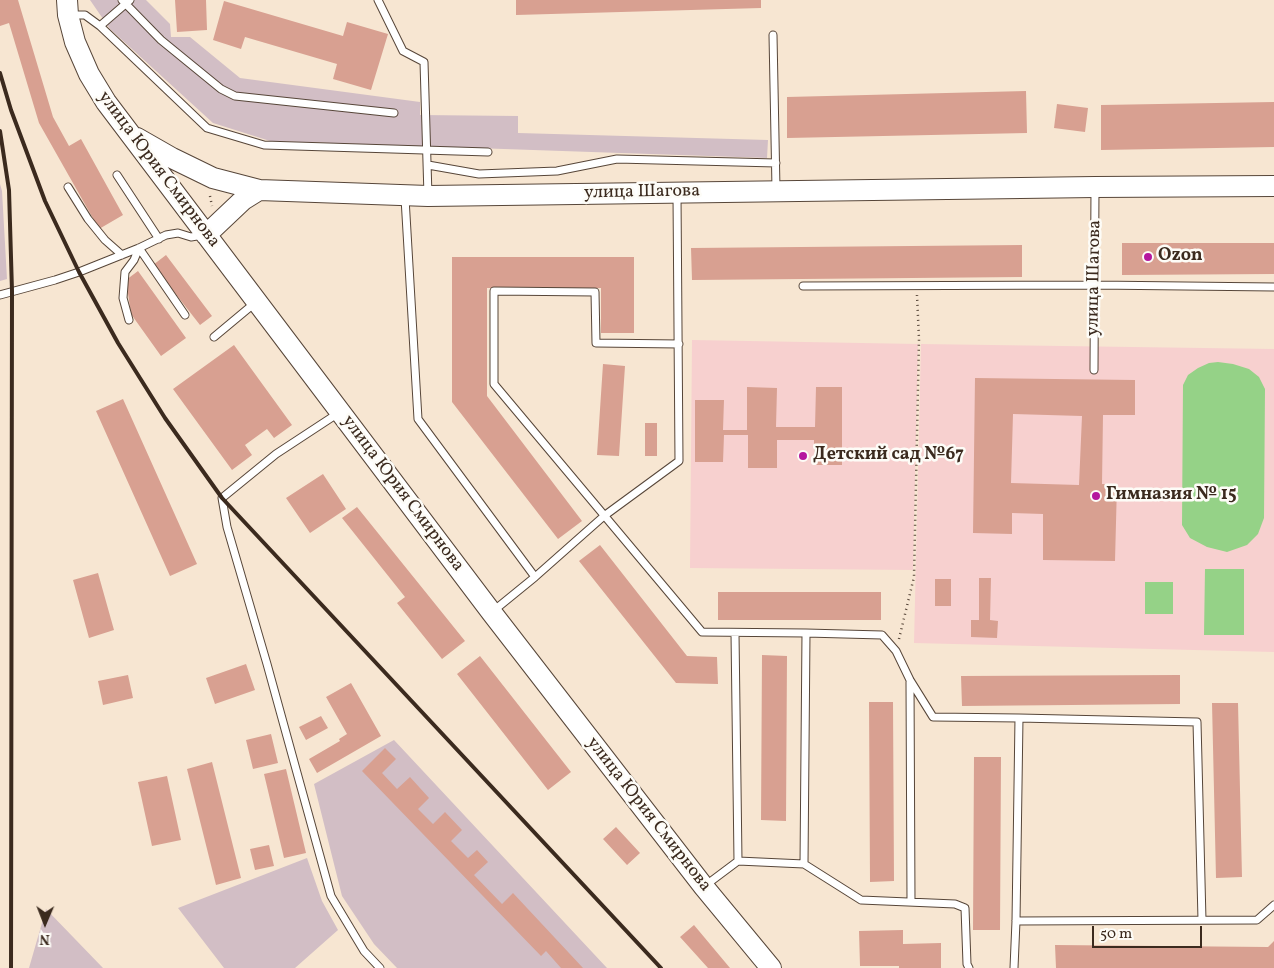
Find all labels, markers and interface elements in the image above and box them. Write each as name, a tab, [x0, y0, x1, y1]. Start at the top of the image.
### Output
street label: улица Юрия Смирнова	[92, 88, 224, 252]
street label: улица Шагова	[584, 181, 700, 205]
street label: улица Шагова	[1083, 220, 1107, 336]
place label: Ozon	[1158, 246, 1203, 268]
marker: Ozon	[1142, 251, 1154, 263]
street label: улица Юрия Смирнова	[336, 412, 468, 576]
place label: Детский сад №67	[813, 445, 964, 467]
marker: Детский сад №67	[797, 450, 809, 462]
place label: Гимназия № 15	[1106, 485, 1237, 507]
marker: Гимназия № 15	[1090, 490, 1102, 502]
street label: улица Юрия Смирнова	[581, 733, 715, 897]
north arrow	[20, 898, 70, 948]
scale bar	[1094, 916, 1204, 948]
text: 50 m	[1100, 924, 1132, 945]
text: N	[39, 929, 50, 948]

